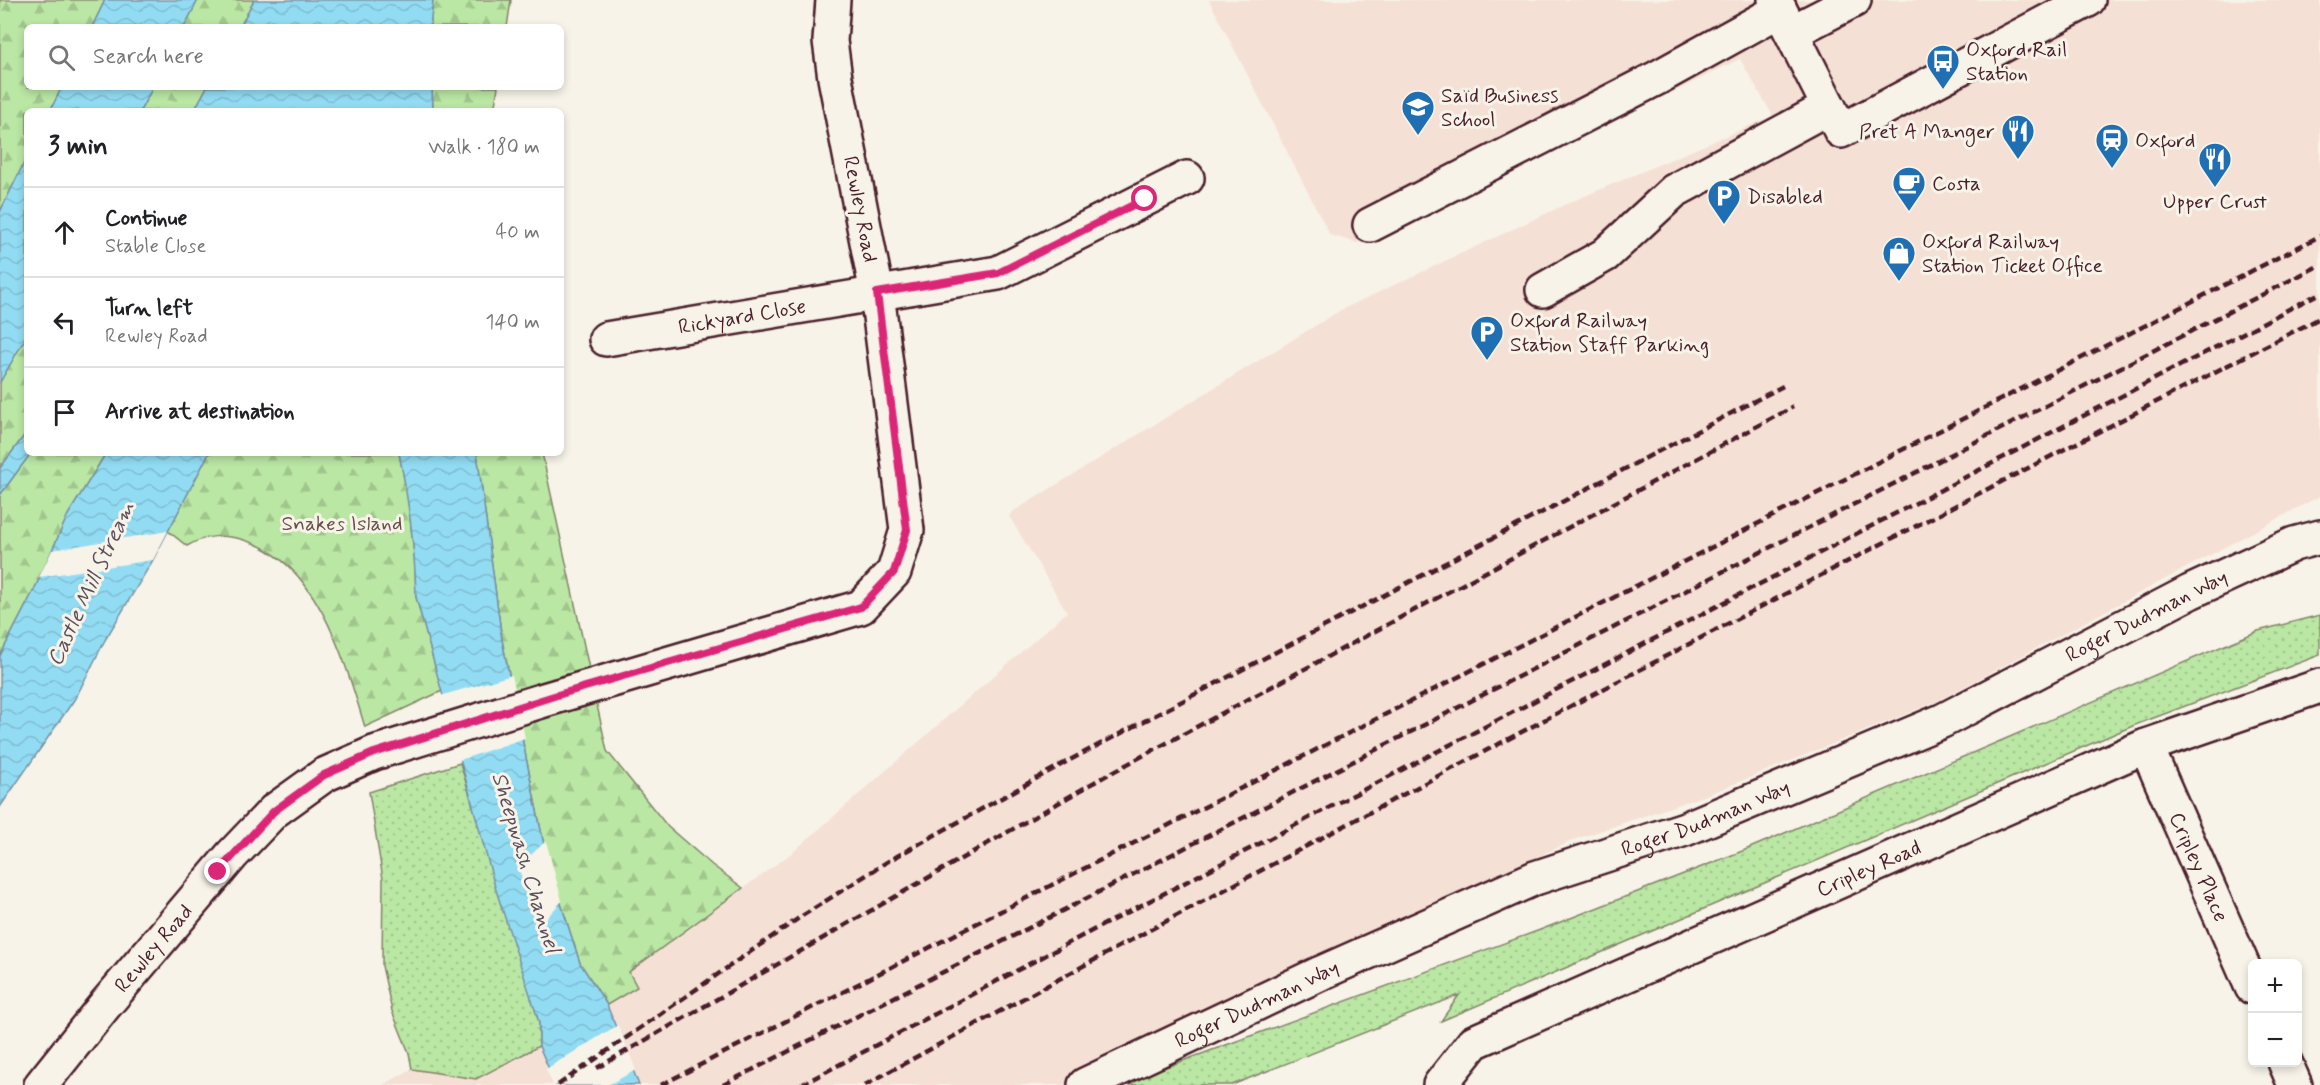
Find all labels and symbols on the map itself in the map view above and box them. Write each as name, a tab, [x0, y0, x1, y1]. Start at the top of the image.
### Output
place label: Oxford Rail Station	[1966, 36, 2067, 88]
bus stop icon: Oxford Rail Station	[1925, 43, 1961, 90]
place label: Saïd Business School	[1441, 82, 1558, 134]
school or university icon: Saïd Business School	[1400, 89, 1436, 136]
restaurant icon: Pret A Manger	[2000, 113, 2036, 160]
place label: Pret A Manger	[1859, 118, 1995, 147]
station icon: Oxford	[2094, 122, 2130, 169]
place label: Oxford	[2135, 127, 2195, 157]
restaurant icon: Upper Crust	[2197, 141, 2233, 188]
street label: Rewley Road	[836, 154, 884, 265]
cafe icon: Costa	[1891, 165, 1927, 212]
place label: Costa	[1932, 170, 1981, 198]
parking icon: Disabled	[1706, 178, 1742, 225]
place label: Disabled	[1747, 183, 1823, 211]
route start	[1131, 185, 1157, 211]
place label: Upper Crust	[2163, 188, 2267, 216]
place label: Oxford Railway Station Ticket Office	[1922, 228, 2103, 280]
shop icon: Oxford Railway Station Ticket Office	[1881, 235, 1917, 282]
street label: Rickyard Close	[676, 293, 808, 342]
place label: Oxford Railway Station Staff Parking	[1510, 307, 1709, 359]
parking icon: Oxford Railway Station Staff Parking	[1469, 314, 1505, 361]
water label: Castle Mill Stream	[41, 497, 142, 671]
park label: Snakes Island	[282, 510, 402, 538]
street label: Roger Dudman Way	[2061, 564, 2232, 669]
water label: Sheepwash Channel	[484, 769, 566, 958]
street label: Roger Dudman Way	[1618, 774, 1794, 864]
street label: Cripley Place	[2162, 808, 2235, 926]
street label: Cripley Road	[1813, 834, 1925, 904]
route end	[204, 858, 230, 884]
street label: Rewley Road	[108, 899, 199, 999]
street label: Roger Dudman Way	[1170, 954, 1344, 1055]

